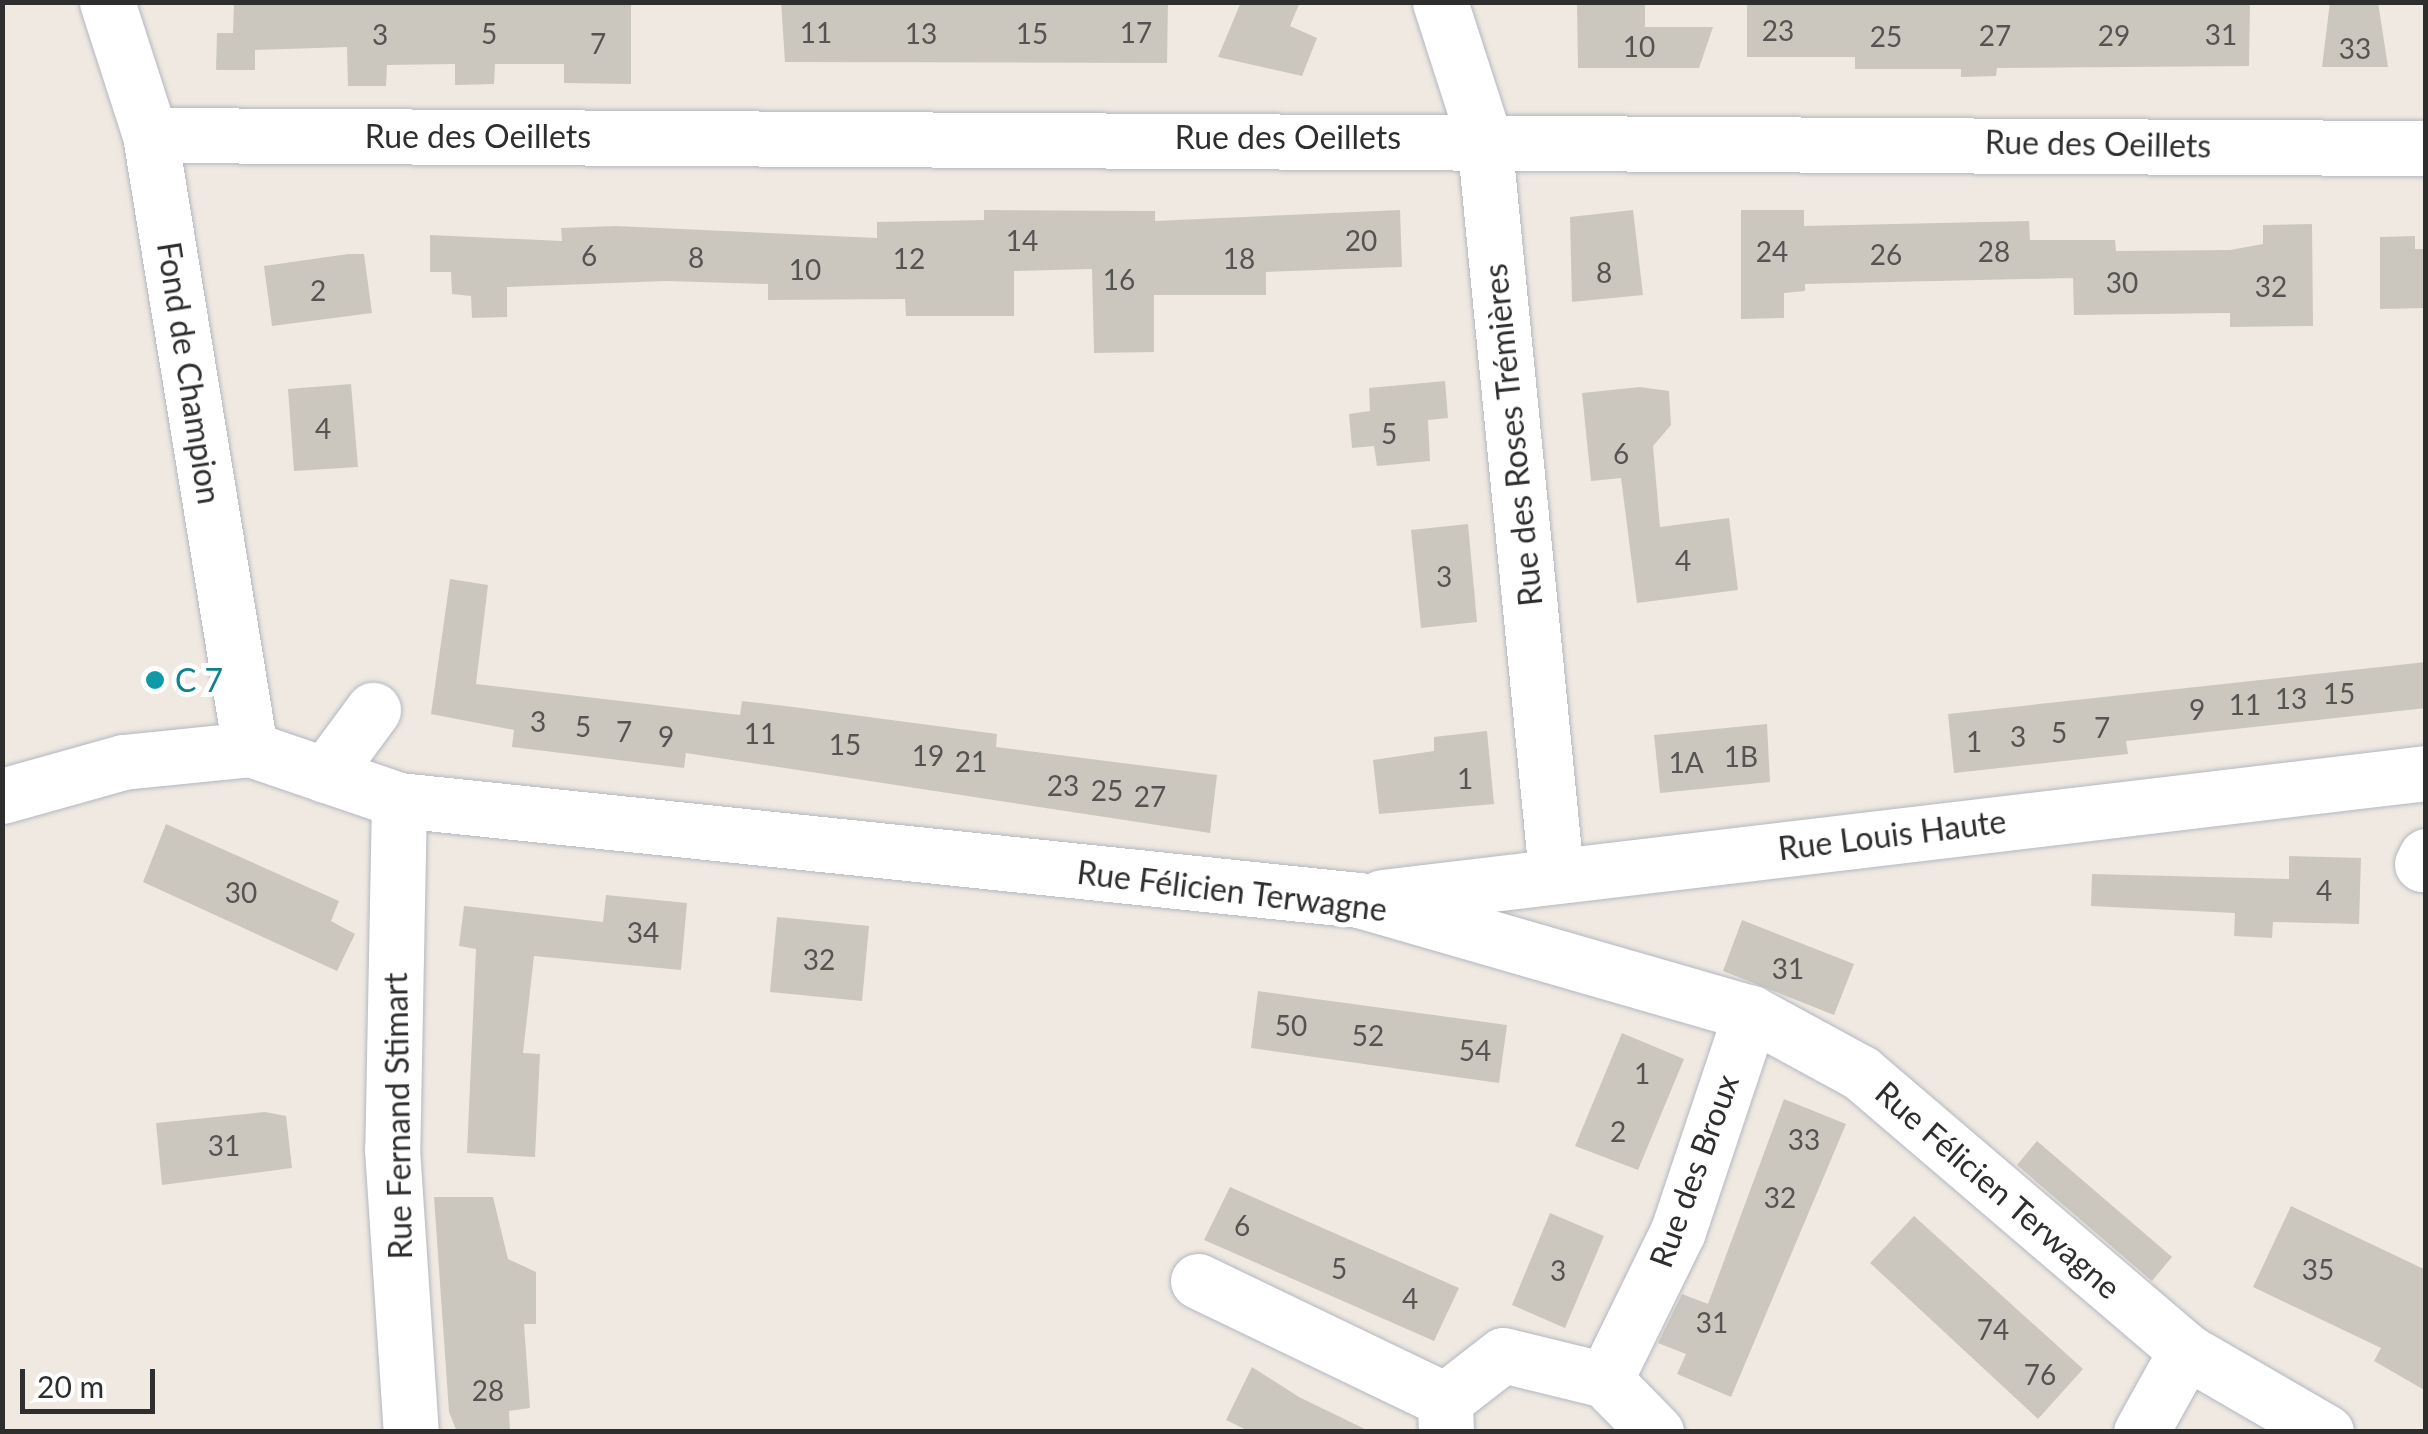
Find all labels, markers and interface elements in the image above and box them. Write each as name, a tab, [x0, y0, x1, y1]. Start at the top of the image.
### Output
house number: 23	[1762, 13, 1794, 47]
house number: 11	[800, 15, 832, 49]
house number: 17	[1120, 15, 1152, 49]
house number: 5	[481, 16, 497, 50]
house number: 13	[905, 16, 937, 50]
house number: 15	[1016, 16, 1048, 50]
house number: 3	[372, 17, 388, 51]
house number: 31	[2205, 17, 2237, 51]
house number: 27	[1979, 18, 2011, 52]
house number: 29	[2098, 18, 2130, 52]
house number: 25	[1870, 19, 1902, 53]
house number: 7	[590, 26, 606, 60]
house number: 10	[1623, 29, 1655, 63]
house number: 33	[2339, 31, 2371, 65]
street label: Rue des Oeillets	[365, 117, 591, 155]
street label: Rue des Oeillets	[1175, 118, 1401, 156]
street label: Rue des Oeillets	[1984, 123, 2212, 165]
house number: 14	[1006, 223, 1038, 257]
house number: 20	[1345, 223, 1377, 257]
house number: 24	[1756, 234, 1788, 268]
house number: 28	[1978, 234, 2010, 268]
house number: 26	[1870, 237, 1902, 271]
house number: 6	[581, 238, 597, 272]
street label: Fond de Champion	[149, 239, 229, 507]
house number: 8	[688, 240, 704, 274]
house number: 12	[893, 241, 925, 275]
house number: 18	[1223, 241, 1255, 275]
house number: 10	[789, 252, 821, 286]
house number: 8	[1596, 255, 1612, 289]
street label: Rue des Roses Trémières	[1476, 261, 1550, 609]
house number: 16	[1103, 262, 1135, 296]
house number: 30	[2106, 265, 2138, 299]
house number: 32	[2255, 269, 2287, 303]
house number: 2	[310, 273, 326, 307]
house number: 4	[315, 411, 331, 445]
house number: 5	[1381, 416, 1397, 450]
house number: 6	[1613, 436, 1629, 470]
house number: 4	[1675, 543, 1691, 577]
house number: 3	[1436, 559, 1452, 593]
place label: C 7	[175, 661, 223, 699]
marker: C 7	[144, 669, 166, 691]
house number: 15	[2323, 676, 2355, 710]
house number: 13	[2275, 681, 2307, 715]
house number: 11	[2229, 687, 2261, 721]
house number: 9	[2189, 692, 2205, 726]
house number: 3	[530, 704, 546, 738]
house number: 5	[575, 709, 591, 743]
house number: 7	[2094, 710, 2110, 744]
house number: 7	[616, 714, 632, 748]
house number: 5	[2051, 715, 2067, 749]
house number: 11	[744, 716, 776, 750]
house number: 9	[658, 719, 674, 753]
house number: 3	[2010, 719, 2026, 753]
house number: 1	[1966, 724, 1982, 758]
house number: 15	[829, 727, 861, 761]
house number: 19	[912, 738, 944, 772]
house number: 1B	[1724, 739, 1758, 773]
house number: 21	[955, 744, 987, 778]
house number: 1A	[1668, 745, 1704, 779]
house number: 1	[1457, 761, 1473, 795]
house number: 23	[1047, 768, 1079, 802]
house number: 25	[1091, 773, 1123, 807]
house number: 27	[1134, 779, 1166, 813]
street label: Rue Louis Haute	[1776, 802, 2008, 868]
street label: Rue Félicien Terwagne	[1074, 853, 1390, 929]
house number: 4	[2316, 873, 2332, 907]
house number: 30	[225, 875, 257, 909]
house number: 34	[627, 915, 659, 949]
house number: 32	[803, 942, 835, 976]
house number: 31	[1772, 951, 1804, 985]
street label: Rue Fernand Stimart	[376, 972, 420, 1260]
house number: 50	[1275, 1008, 1307, 1042]
house number: 52	[1352, 1018, 1384, 1052]
house number: 54	[1459, 1033, 1491, 1067]
house number: 1	[1634, 1056, 1650, 1090]
street label: Rue des Broux	[1641, 1069, 1747, 1273]
street label: Rue Félicien Terwagne	[1867, 1073, 2129, 1307]
house number: 2	[1610, 1114, 1626, 1148]
house number: 33	[1788, 1122, 1820, 1156]
house number: 31	[208, 1128, 240, 1162]
house number: 32	[1764, 1180, 1796, 1214]
house number: 6	[1234, 1208, 1250, 1242]
house number: 5	[1331, 1251, 1347, 1285]
house number: 35	[2302, 1252, 2334, 1286]
house number: 3	[1550, 1253, 1566, 1287]
house number: 4	[1402, 1281, 1418, 1315]
house number: 31	[1696, 1305, 1728, 1339]
house number: 74	[1977, 1312, 2009, 1346]
scale bar	[25, 1349, 160, 1411]
house number: 76	[2024, 1357, 2056, 1391]
text: 20 m	[37, 1368, 104, 1404]
house number: 28	[472, 1373, 504, 1407]

